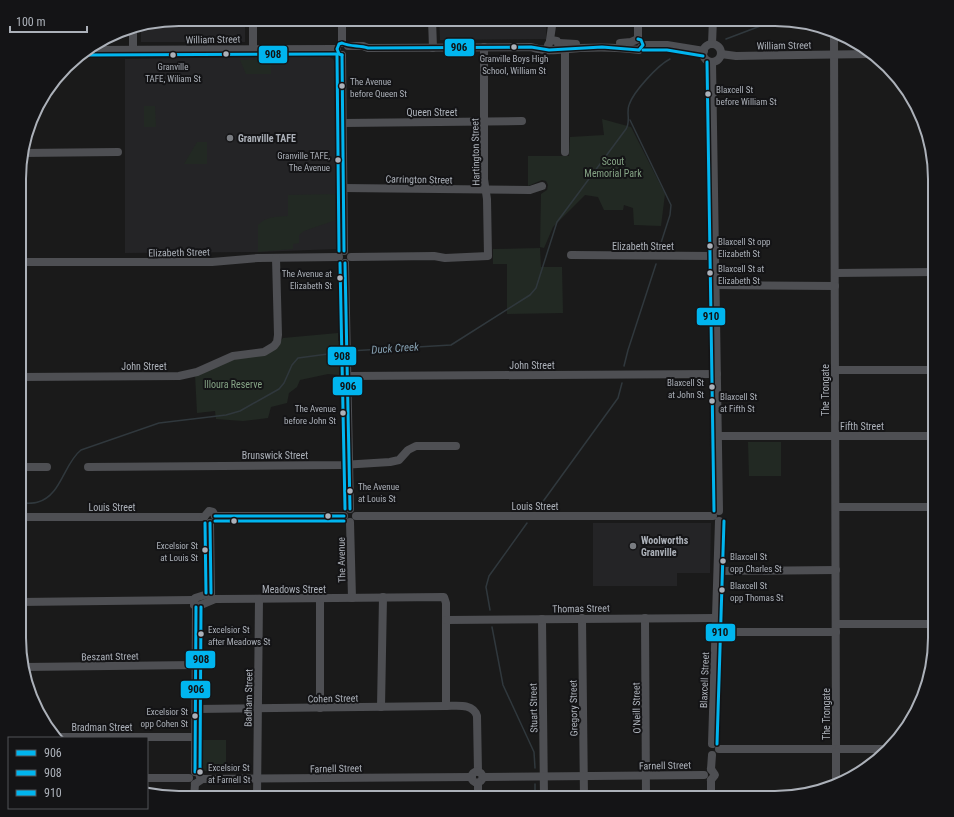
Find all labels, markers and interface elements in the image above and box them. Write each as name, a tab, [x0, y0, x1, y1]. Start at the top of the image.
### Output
scale bar	[10, 8, 87, 34]
text: 100 m	[16, 15, 46, 29]
street label: William Street	[185, 34, 241, 45]
line badge: 906	[444, 38, 475, 57]
street label: William Street	[756, 40, 812, 51]
text: 906	[451, 41, 468, 54]
marker: Granville Boys High School, William St	[509, 42, 519, 52]
line badge: 908	[258, 45, 288, 64]
text: 908	[265, 48, 282, 61]
unlabelled marker	[221, 49, 231, 59]
marker: Granville TAFE, Wiliam St	[168, 50, 178, 60]
place label: Granville Boys High School, William St	[480, 54, 548, 76]
place label: Granville TAFE, Wiliam St	[145, 62, 201, 84]
place label: The Avenue before Queen St	[350, 77, 407, 99]
marker: The Avenue before Queen St	[337, 81, 347, 91]
place label: Blaxcell St before William St	[716, 85, 777, 107]
marker: Blaxcell St before William St	[703, 89, 713, 99]
street label: Queen Street	[407, 107, 457, 118]
street label: Hartington Street	[469, 118, 482, 186]
marker: Granville TAFE	[225, 133, 235, 143]
place label: Granville TAFE	[238, 133, 296, 144]
place label: Granville TAFE, The Avenue	[277, 151, 330, 173]
marker: Granville TAFE, The Avenue	[333, 155, 343, 165]
park label: Scout Memorial Park	[584, 156, 642, 179]
street label: Carrington Street	[385, 173, 453, 186]
place label: Blaxcell St opp Elizabeth St	[718, 237, 771, 259]
street label: Elizabeth Street	[612, 241, 674, 252]
marker: Blaxcell St opp Elizabeth St	[705, 241, 715, 251]
street label: Elizabeth Street	[148, 246, 210, 259]
place label: Blaxcell St at Elizabeth St	[718, 264, 764, 286]
marker: Blaxcell St at Elizabeth St	[705, 268, 715, 278]
place label: The Avenue at Elizabeth St	[282, 269, 332, 291]
marker: The Avenue at Elizabeth St	[335, 273, 345, 283]
line badge: 910	[696, 307, 726, 326]
text: 910	[703, 310, 720, 323]
water label: Duck Creek	[371, 340, 419, 357]
line badge: 908	[327, 346, 357, 366]
text: 908	[334, 350, 351, 363]
street label: John Street	[509, 360, 555, 371]
street label: John Street	[121, 361, 167, 372]
street label: The Trongate	[820, 364, 831, 416]
line badge: 906	[332, 376, 363, 396]
place label: Blaxcell St at John St	[667, 378, 704, 400]
park label: Illoura Reserve	[204, 379, 262, 390]
text: 906	[340, 380, 357, 393]
marker: Blaxcell St at John St	[707, 382, 717, 392]
place label: Blaxcell St at Fifth St	[720, 392, 757, 414]
marker: Blaxcell St at Fifth St	[707, 396, 717, 406]
place label: The Avenue before John St	[284, 404, 336, 426]
marker: The Avenue before John St	[338, 408, 348, 418]
street label: Fifth Street	[840, 421, 884, 432]
street label: Brunswick Street	[242, 450, 308, 461]
place label: The Avenue at Louis St	[358, 482, 399, 504]
marker: The Avenue at Louis St	[345, 486, 355, 496]
street label: Louis Street	[511, 501, 559, 512]
street label: Louis Street	[88, 502, 136, 513]
unlabelled marker	[323, 511, 333, 521]
unlabelled marker	[229, 516, 239, 526]
place label: Woolworths Granville	[641, 535, 689, 558]
street label: The Avenue	[336, 537, 347, 583]
place label: Excelsior St at Louis St	[156, 541, 198, 563]
marker: Woolworths Granville	[628, 541, 638, 551]
marker: Excelsior St at Louis St	[200, 545, 210, 555]
place label: Blaxcell St opp Charles St	[730, 552, 782, 574]
marker: Blaxcell St opp Charles St	[718, 556, 728, 566]
place label: Blaxcell St opp Thomas St	[730, 581, 784, 603]
street label: Meadows Street	[262, 584, 326, 595]
marker: Blaxcell St opp Thomas St	[717, 585, 727, 595]
street label: Thomas Street	[552, 602, 610, 615]
line badge: 910	[705, 623, 736, 642]
place label: Excelsior St after Meadows St	[208, 625, 271, 647]
text: 910	[712, 626, 729, 639]
marker: Excelsior St after Meadows St	[196, 629, 206, 639]
street label: Beszant Street	[81, 650, 139, 663]
line badge: 908	[185, 650, 216, 669]
street label: Blaxcell Street	[698, 652, 711, 708]
text: 908	[193, 653, 210, 666]
street label: Badham Street	[242, 669, 255, 727]
line badge: 906	[180, 680, 211, 699]
street label: Gregory Street	[568, 680, 579, 736]
street label: O'Neill Street	[631, 682, 642, 734]
text: 906	[188, 683, 205, 696]
street label: Stuart Street	[528, 683, 539, 733]
street label: The Trongate	[821, 688, 832, 740]
street label: Cohen Street	[308, 693, 359, 704]
place label: Excelsior St opp Cohen St	[141, 707, 188, 729]
marker: Excelsior St opp Cohen St	[190, 711, 200, 721]
street label: Bradman Street	[72, 722, 133, 733]
legend	[8, 737, 148, 809]
text: 906	[44, 746, 62, 760]
street label: Farnell Street	[639, 760, 691, 771]
place label: Excelsior St at Farnell St	[208, 763, 251, 785]
street label: Farnell Street	[310, 763, 362, 774]
text: 908	[44, 766, 62, 780]
marker: Excelsior St at Farnell St	[195, 767, 205, 777]
text: 910	[44, 786, 62, 800]

